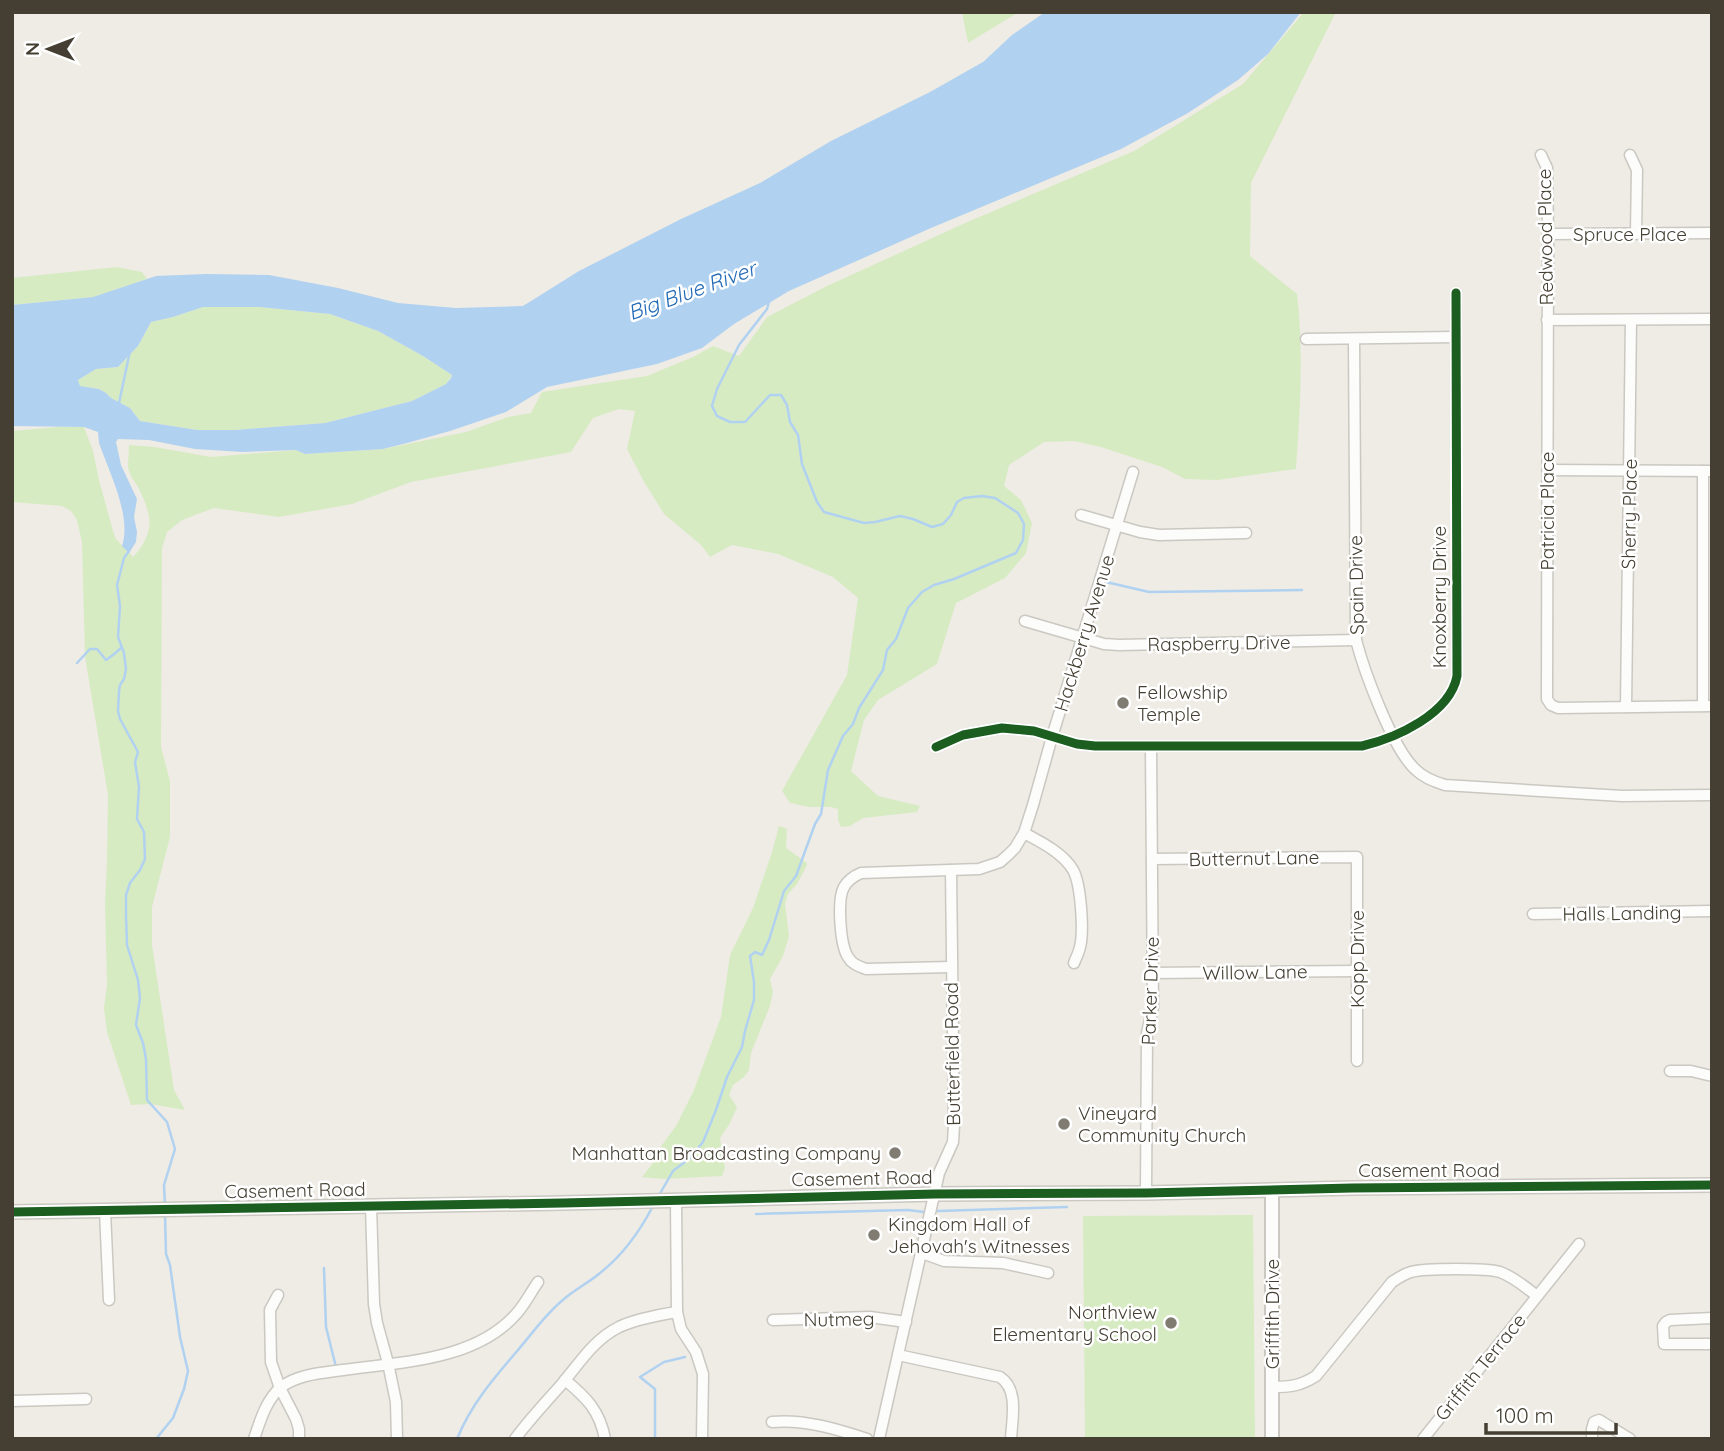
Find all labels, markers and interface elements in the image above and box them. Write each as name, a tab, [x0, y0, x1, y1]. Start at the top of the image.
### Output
north arrow	[14, 14, 84, 84]
text: N	[20, 42, 44, 56]
street label: Redwood Place	[1532, 168, 1558, 306]
street label: Spruce Place	[1573, 222, 1687, 246]
water label: Big Blue River	[624, 254, 762, 325]
street label: Patricia Place	[1535, 452, 1559, 570]
street label: Sherry Place	[1616, 458, 1642, 570]
street label: Knoxberry Drive	[1427, 526, 1451, 668]
street label: Spain Drive	[1343, 535, 1369, 635]
street label: Hackberry Avenue	[1049, 552, 1119, 714]
street label: Raspberry Drive	[1147, 630, 1291, 656]
place label: Fellowship Temple	[1137, 680, 1228, 726]
marker: Fellowship Temple	[1115, 695, 1131, 711]
street label: Butternut Lane	[1188, 845, 1320, 871]
street label: Halls Landing	[1562, 900, 1682, 926]
street label: Kopp Drive	[1345, 910, 1369, 1008]
street label: Parker Drive	[1136, 936, 1164, 1046]
street label: Willow Lane	[1202, 959, 1308, 985]
street label: Butterfield Road	[939, 982, 965, 1126]
place label: Vineyard Community Church	[1078, 1101, 1246, 1147]
marker: Vineyard Community Church	[1056, 1116, 1072, 1132]
place label: Manhattan Broadcasting Company	[571, 1141, 881, 1165]
marker: Manhattan Broadcasting Company	[887, 1145, 903, 1161]
street label: Casement Road	[1358, 1158, 1500, 1182]
street label: Casement Road	[791, 1165, 933, 1191]
street label: Casement Road	[224, 1177, 366, 1203]
place label: Kingdom Hall of Jehovah's Witnesses	[888, 1212, 1070, 1258]
marker: Kingdom Hall of Jehovah's Witnesses	[866, 1227, 882, 1243]
street label: Griffith Drive	[1260, 1259, 1284, 1369]
place label: Northview Elementary School	[992, 1300, 1157, 1346]
street label: Nutmeg	[803, 1306, 875, 1332]
street label: Griffith Terrace	[1429, 1308, 1531, 1426]
marker: Northview Elementary School	[1163, 1315, 1179, 1331]
scale bar	[1486, 1392, 1616, 1436]
text: 100 m	[1496, 1402, 1554, 1428]

